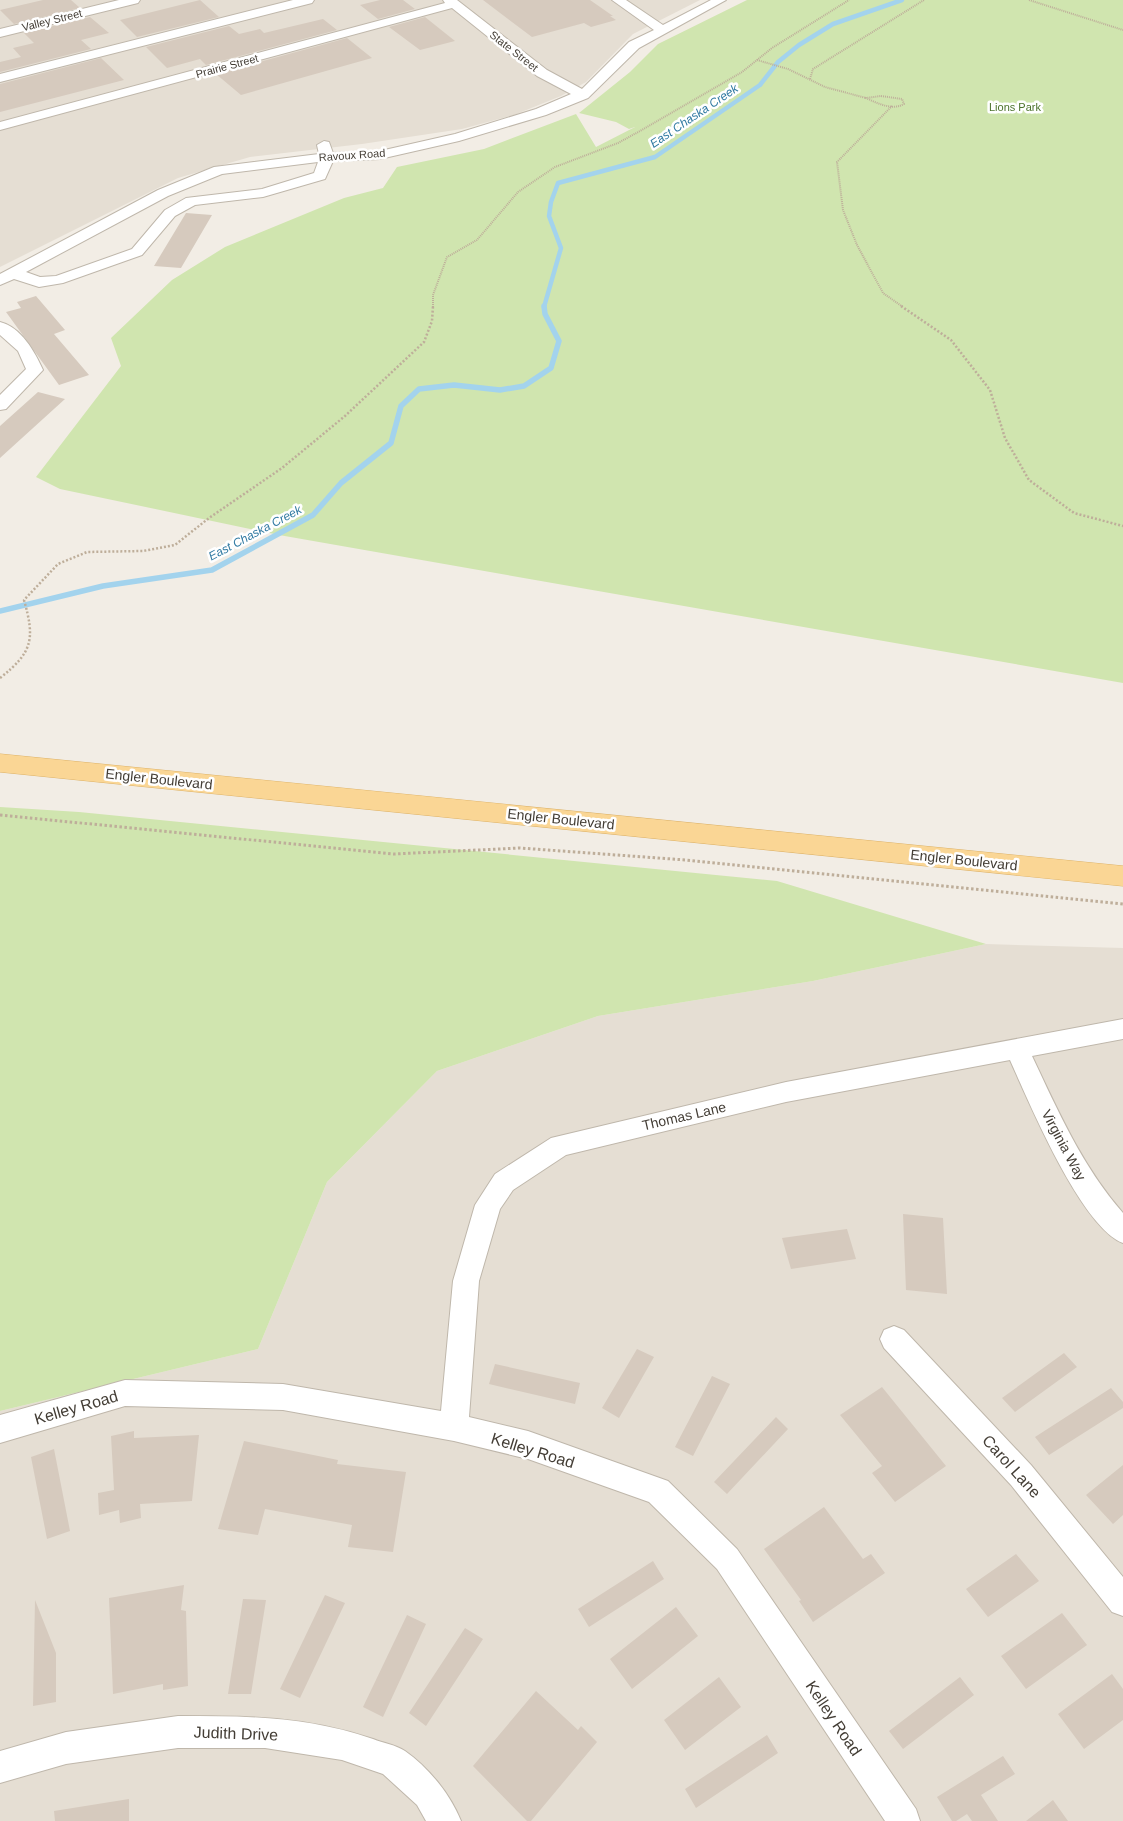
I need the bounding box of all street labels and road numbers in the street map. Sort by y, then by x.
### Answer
street label: Valley Street [21,7,83,33]
street label: State Street [487,28,541,74]
street label: Prairie Street [194,52,260,80]
street label: Ravoux Road [318,147,386,163]
street label: Engler Boulevard [105,765,213,793]
street label: Engler Boulevard [507,805,615,833]
street label: Engler Boulevard [910,846,1018,874]
street label: Thomas Lane [640,1099,728,1133]
street label: Virginia Way [1039,1107,1089,1183]
street label: Kelley Road [32,1387,120,1428]
street label: Kelley Road [489,1430,577,1471]
street label: Carol Lane [979,1432,1044,1501]
street label: Kelley Road [802,1678,865,1759]
street label: Judith Drive [193,1724,279,1743]

